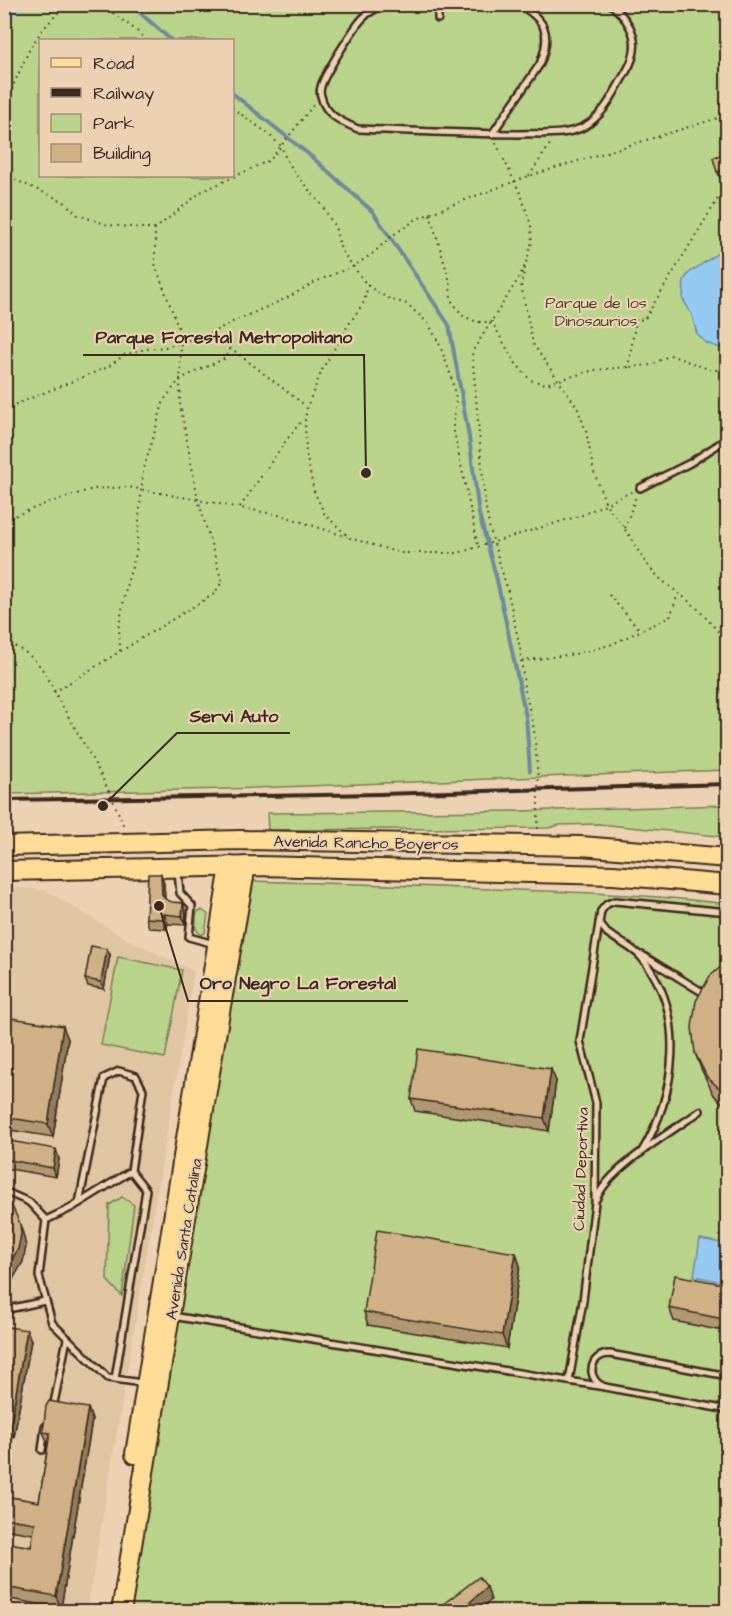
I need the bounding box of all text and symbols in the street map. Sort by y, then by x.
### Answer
legend [39,39,234,177]
text: Road [93,51,134,76]
text: Railway [93,81,154,107]
text: Park [93,111,135,136]
text: Building [93,141,151,167]
park label: Parque de los Dinosaurios [545,292,647,332]
callout: Parque Forestal Metropolitano [83,319,364,355]
text: Parque Forestal Metropolitano [96,325,353,350]
callout: Servi Auto [177,697,290,733]
text: Servi Auto [189,704,279,729]
street label: Avenida Rancho Boyeros [273,830,459,857]
callout: Oro Negro La Forestal [188,965,408,1001]
text: Oro Negro La Forestal [200,971,396,997]
street label: Ciudad Deportiva [568,1107,594,1231]
street label: Avenida Santa Catalina [160,1157,208,1321]

